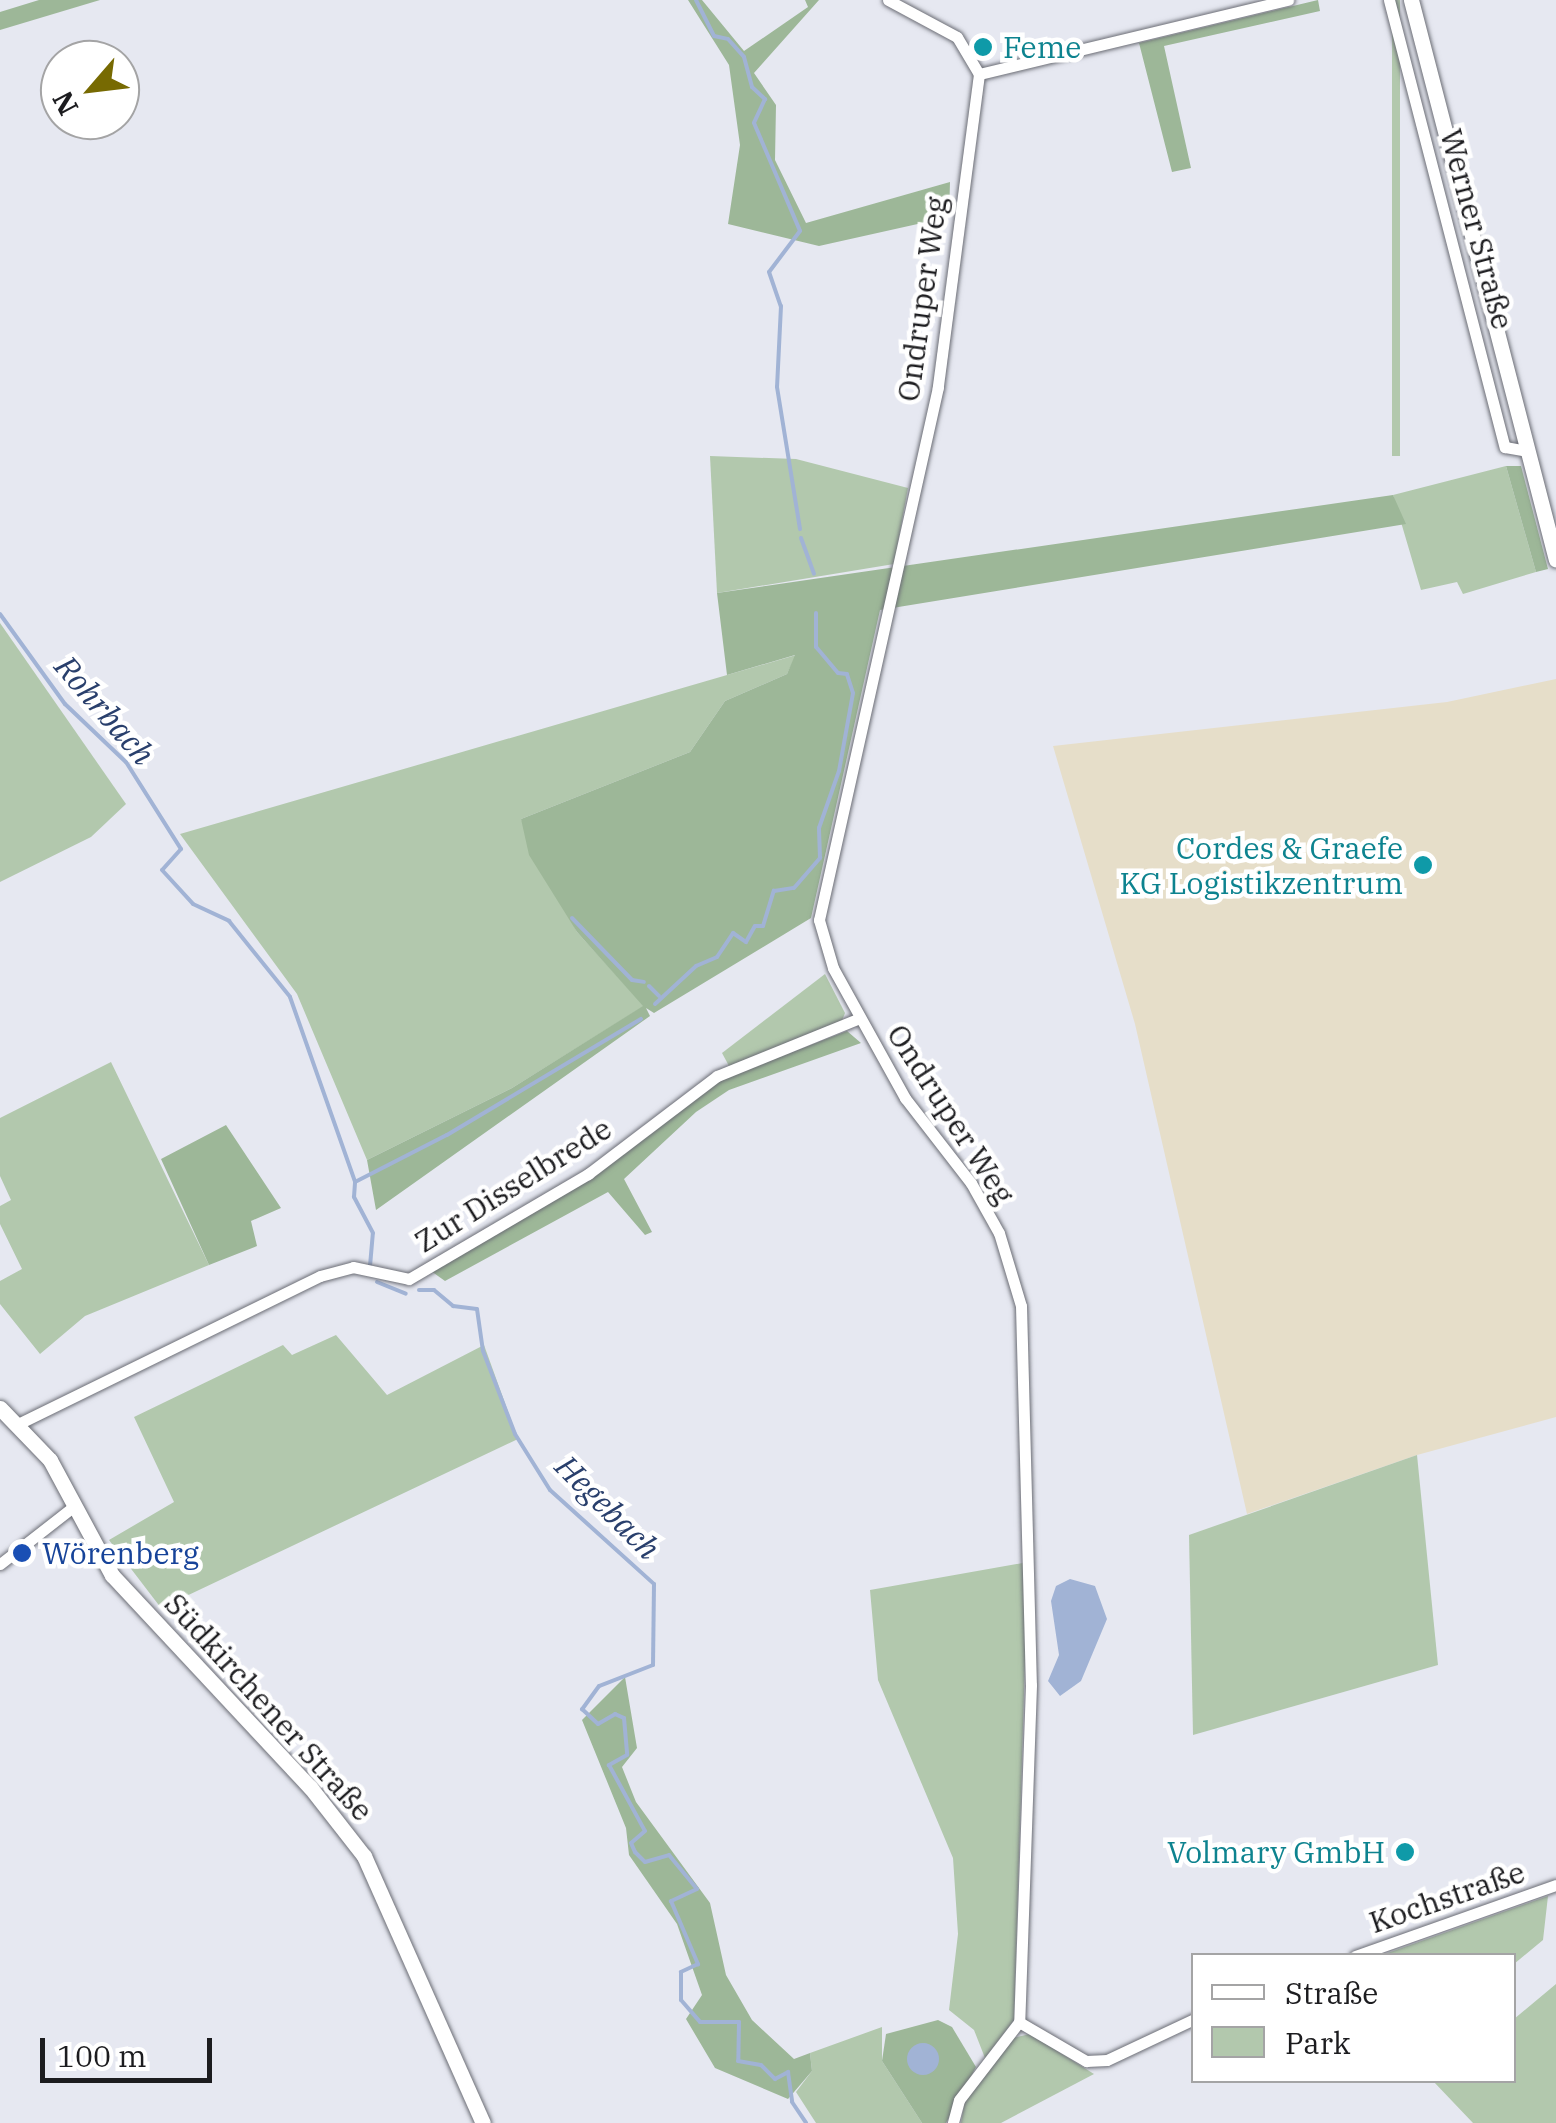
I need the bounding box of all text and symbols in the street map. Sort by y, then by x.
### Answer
place label: Feme [1003,29,1081,65]
marker: Feme [972,36,994,58]
north arrow [40,40,140,140]
text: N [43,85,86,122]
street label: Werner Straße [1433,125,1521,333]
street label: Ondruper Weg [890,194,954,404]
water label: Rohrbach [47,648,163,772]
place label: Cordes & Graefe KG Logistikzentrum [1120,830,1403,900]
marker: Cordes & Graefe KG Logistikzentrum [1412,854,1434,876]
street label: Ondruper Weg [880,1018,1022,1210]
street label: Zur Disselbrede [408,1110,618,1260]
water label: Hegebach [548,1447,668,1567]
place label: Wörenberg [42,1535,199,1571]
marker: Wörenberg [11,1542,33,1564]
street label: Südkirchener Straße [157,1586,381,1828]
place label: Volmary GmbH [1167,1834,1385,1870]
marker: Volmary GmbH [1394,1841,1416,1863]
street label: Kochstraße [1365,1854,1529,1940]
legend [1191,1953,1516,2083]
text: Straße [1285,1973,1378,2012]
scale bar [45,2018,218,2080]
text: Park [1285,2023,1351,2062]
text: 100 m [57,2036,147,2075]

